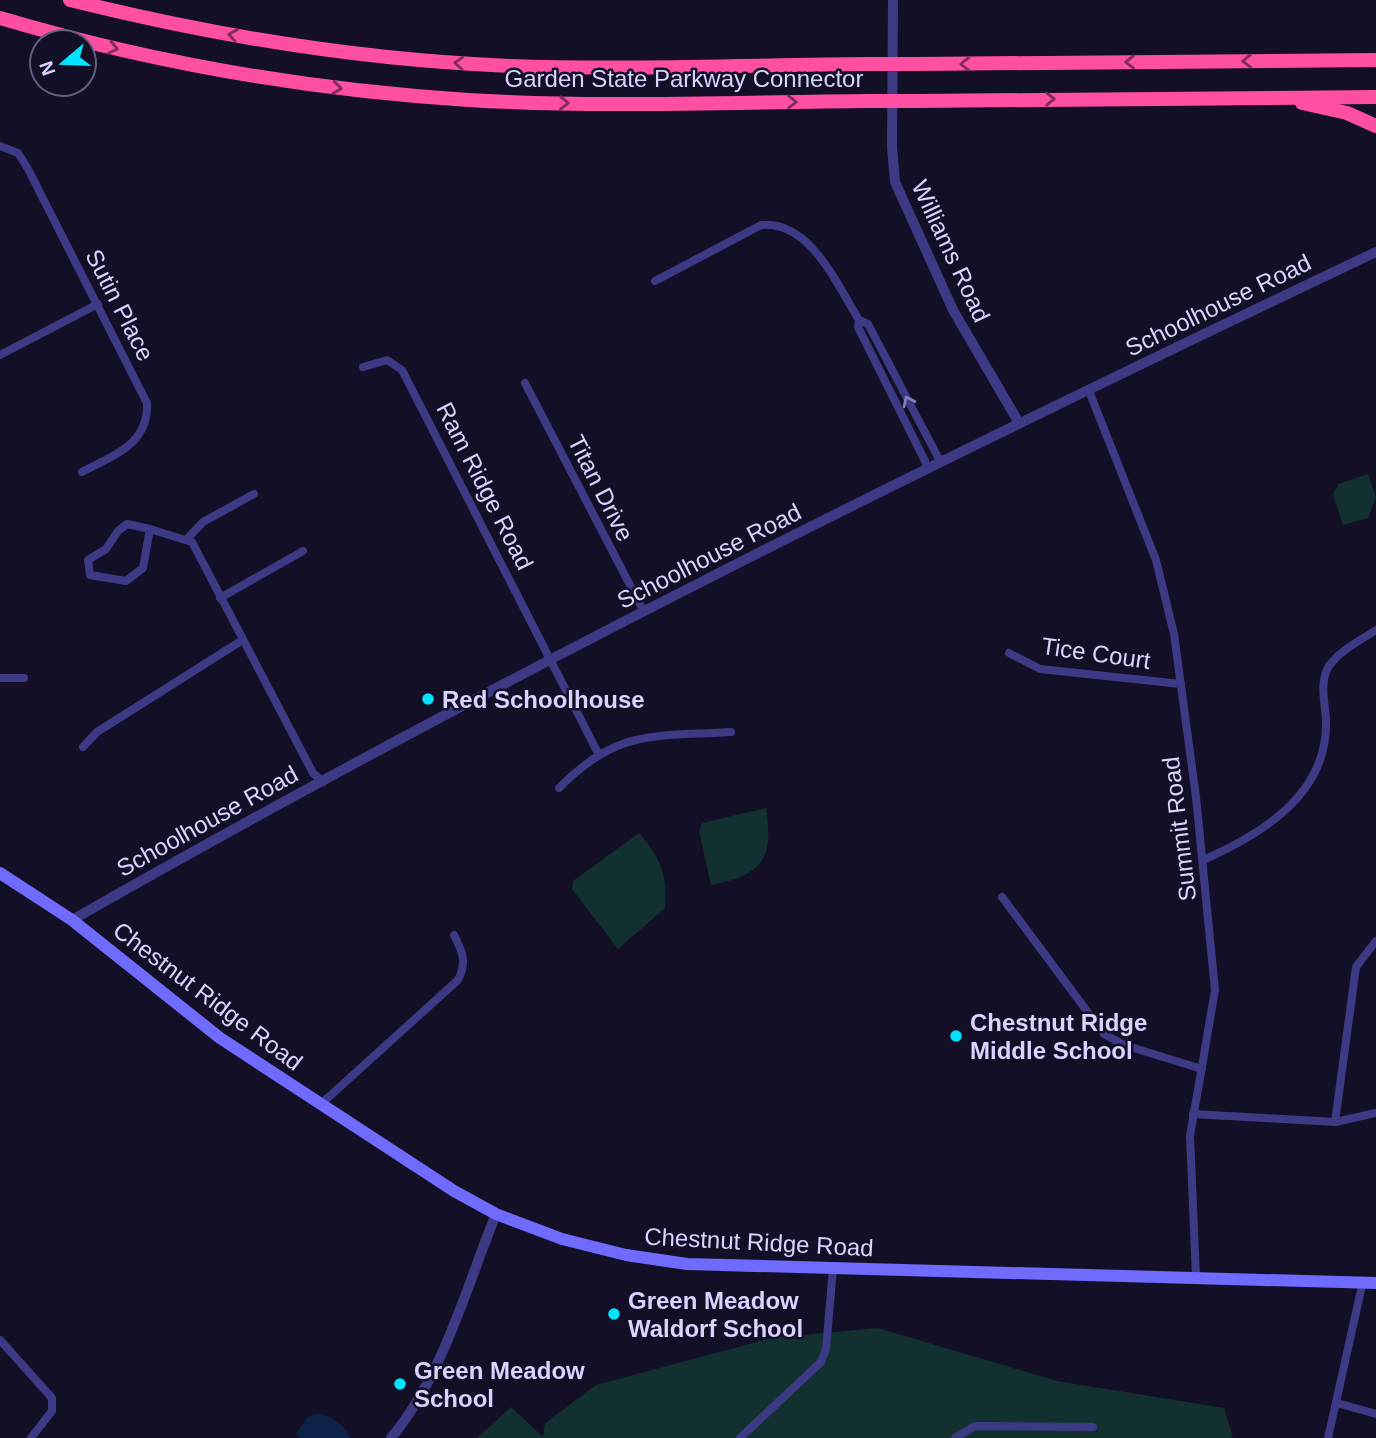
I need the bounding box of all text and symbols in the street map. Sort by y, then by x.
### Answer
north arrow [28,28,98,98]
one-way arrow [227,29,239,44]
one-way arrow [107,40,119,54]
one-way arrow [1242,53,1252,69]
one-way arrow [1124,54,1135,70]
one-way arrow [453,55,464,70]
one-way arrow [959,56,970,72]
text: N [35,58,60,78]
street label: Garden State Parkway Connector [505,65,863,92]
one-way arrow [331,80,343,95]
one-way arrow [1045,91,1056,107]
one-way arrow [787,94,797,110]
one-way arrow [559,96,570,111]
street label: Williams Road [906,176,996,326]
street label: Sutin Place [80,245,160,365]
street label: Schoolhouse Road [1121,248,1315,362]
one-way arrow [902,396,916,408]
street label: Ram Ridge Road [431,398,539,574]
street label: Titan Drive [563,431,639,545]
street label: Schoolhouse Road [613,498,805,614]
street label: Tice Court [1040,632,1153,674]
place label: Red Schoolhouse [442,686,645,713]
marker: Red Schoolhouse [420,691,436,707]
street label: Summit Road [1157,755,1201,903]
street label: Schoolhouse Road [112,760,302,882]
street label: Chestnut Ridge Road [108,916,308,1076]
place label: Chestnut Ridge Middle School [970,1009,1147,1064]
marker: Chestnut Ridge Middle School [948,1028,964,1044]
street label: Chestnut Ridge Road [644,1223,874,1261]
place label: Green Meadow Waldorf School [628,1287,803,1342]
marker: Green Meadow Waldorf School [606,1306,622,1322]
place label: Green Meadow School [414,1357,585,1412]
marker: Green Meadow School [392,1376,408,1392]

